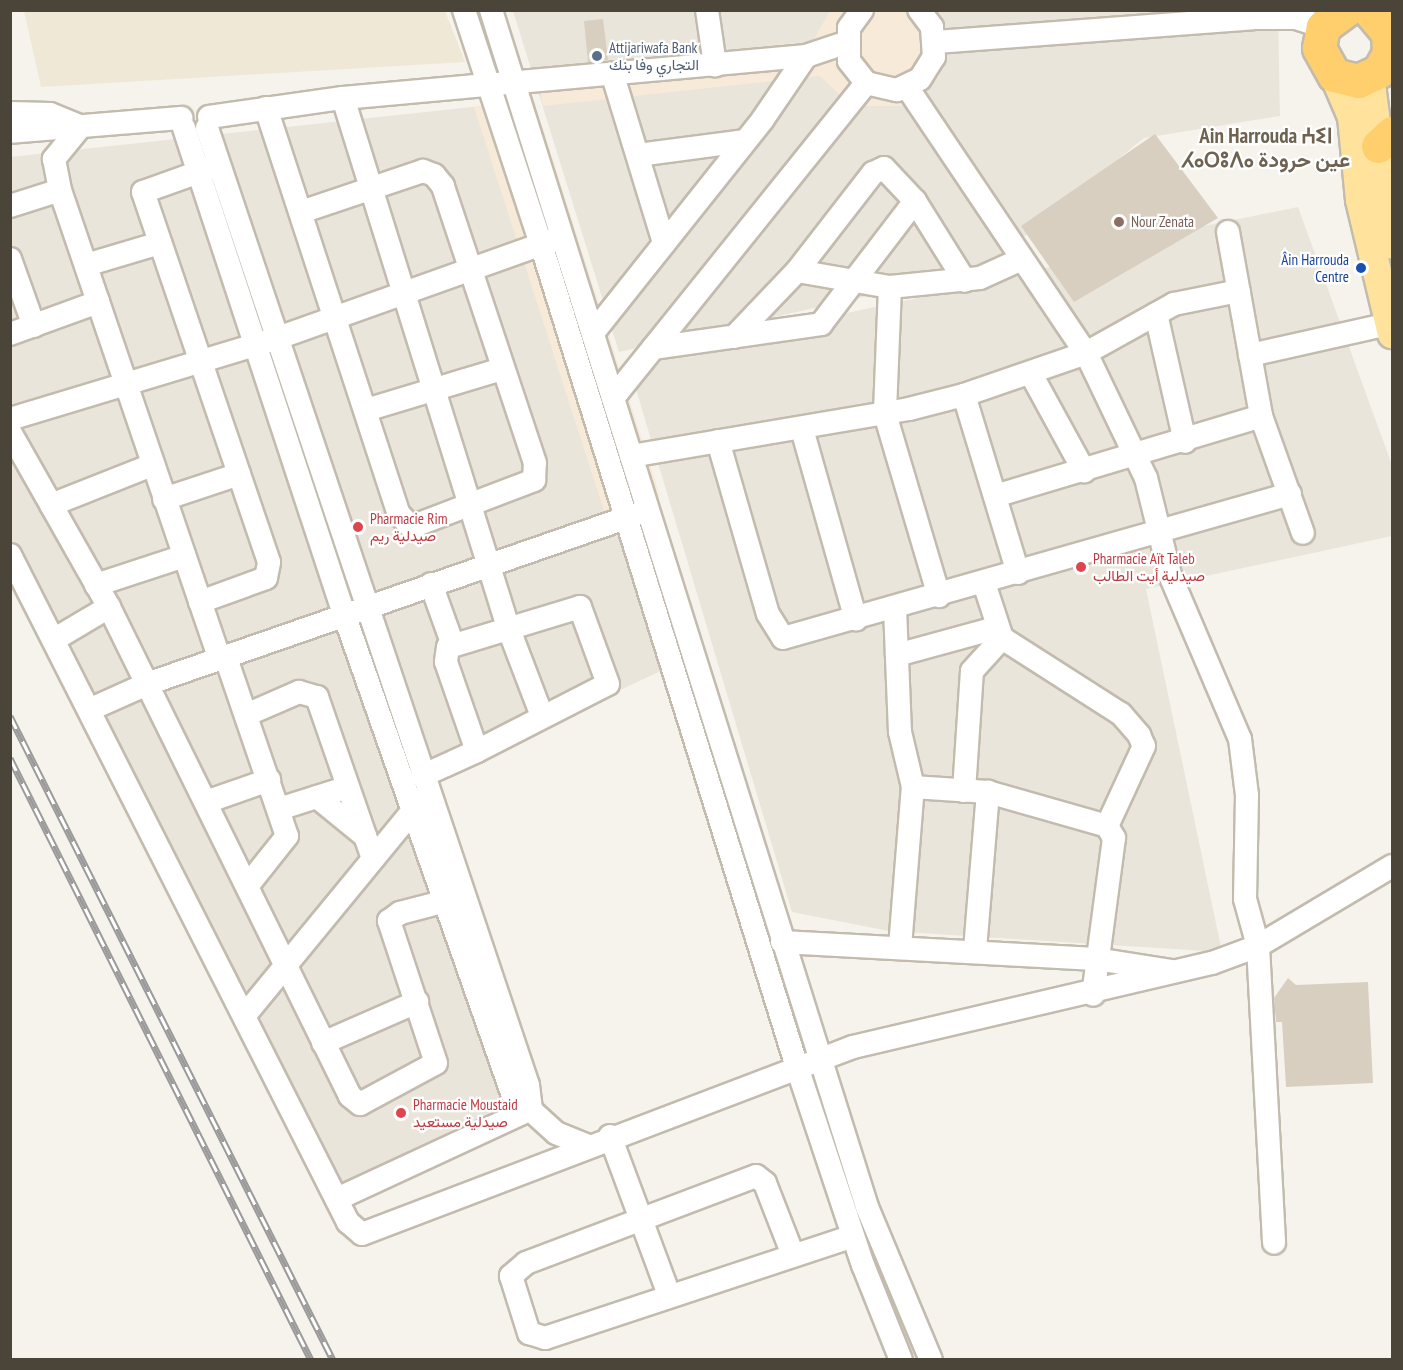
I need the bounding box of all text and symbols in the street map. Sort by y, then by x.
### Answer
place label: Attijariwafa Bank التجاري وفا بنك [609,38,699,73]
marker: Attijariwafa Bank التجاري وفا بنك [590,49,604,63]
district label: Ain Harrouda ⵄⵉⵏ ⵃⴰⵔⵓⴷⴰ عين حرودة [1182,123,1350,173]
place label: Nour Zenata [1131,213,1194,231]
marker: Nour Zenata [1112,215,1126,229]
place label: Âin Harrouda Centre [1281,250,1349,285]
marker: Âin Harrouda Centre [1354,261,1368,275]
place label: Pharmacie Rim صيدلية ريم [370,509,447,544]
marker: Pharmacie Rim صيدلية ريم [351,520,365,534]
place label: Pharmacie Aït Taleb صيدلية أيت الطالب [1093,549,1205,584]
marker: Pharmacie Aït Taleb صيدلية أيت الطالب [1074,560,1088,574]
place label: Pharmacie Moustaid صيدلية مستعيد [413,1095,518,1130]
marker: Pharmacie Moustaid صيدلية مستعيد [394,1106,408,1120]

